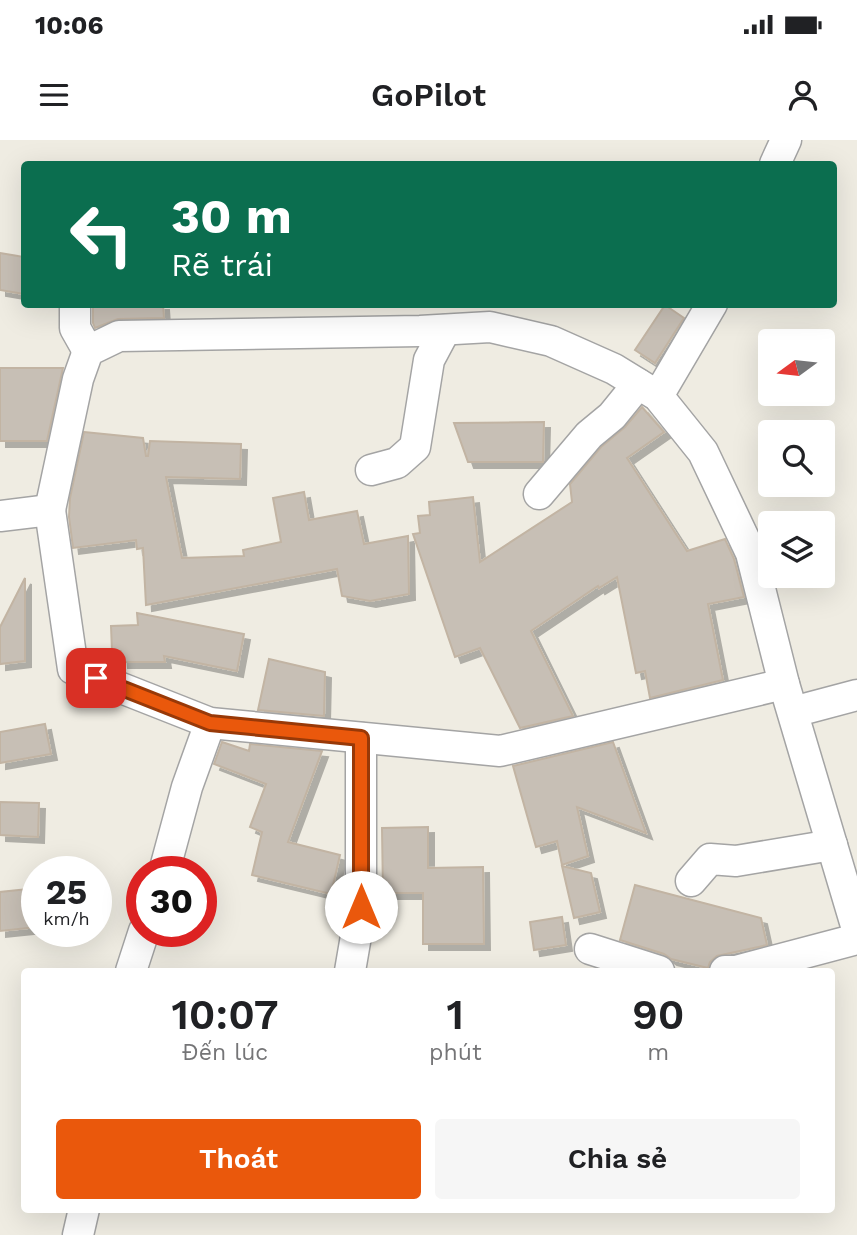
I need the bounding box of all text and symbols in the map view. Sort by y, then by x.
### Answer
text: 10:06 [35,10,104,40]
icon: menu [35,76,73,114]
text: GoPilot [371,76,486,114]
icon: person [784,76,822,114]
text: 30 m [171,187,292,245]
icon: left [56,189,147,280]
text: Rẽ trái [171,246,273,284]
north arrow [758,329,835,406]
map controls [758,329,835,588]
button: search [758,420,835,497]
button: layers [758,511,835,588]
pin [66,648,126,708]
icon: arrive [77,659,115,697]
speed limit sign: 30 [126,856,217,947]
position arrow [324,870,398,944]
text: 25 [46,871,87,913]
text: km/h [43,908,90,929]
text: 10:07 [171,990,279,1039]
text: 1 [447,990,464,1039]
text: 90 [632,990,685,1039]
text: Đến lúc [182,1039,268,1066]
text: phút [429,1039,482,1066]
text: m [647,1039,669,1066]
button: Thoát [56,1119,421,1199]
button: Chia sẻ [435,1119,800,1199]

